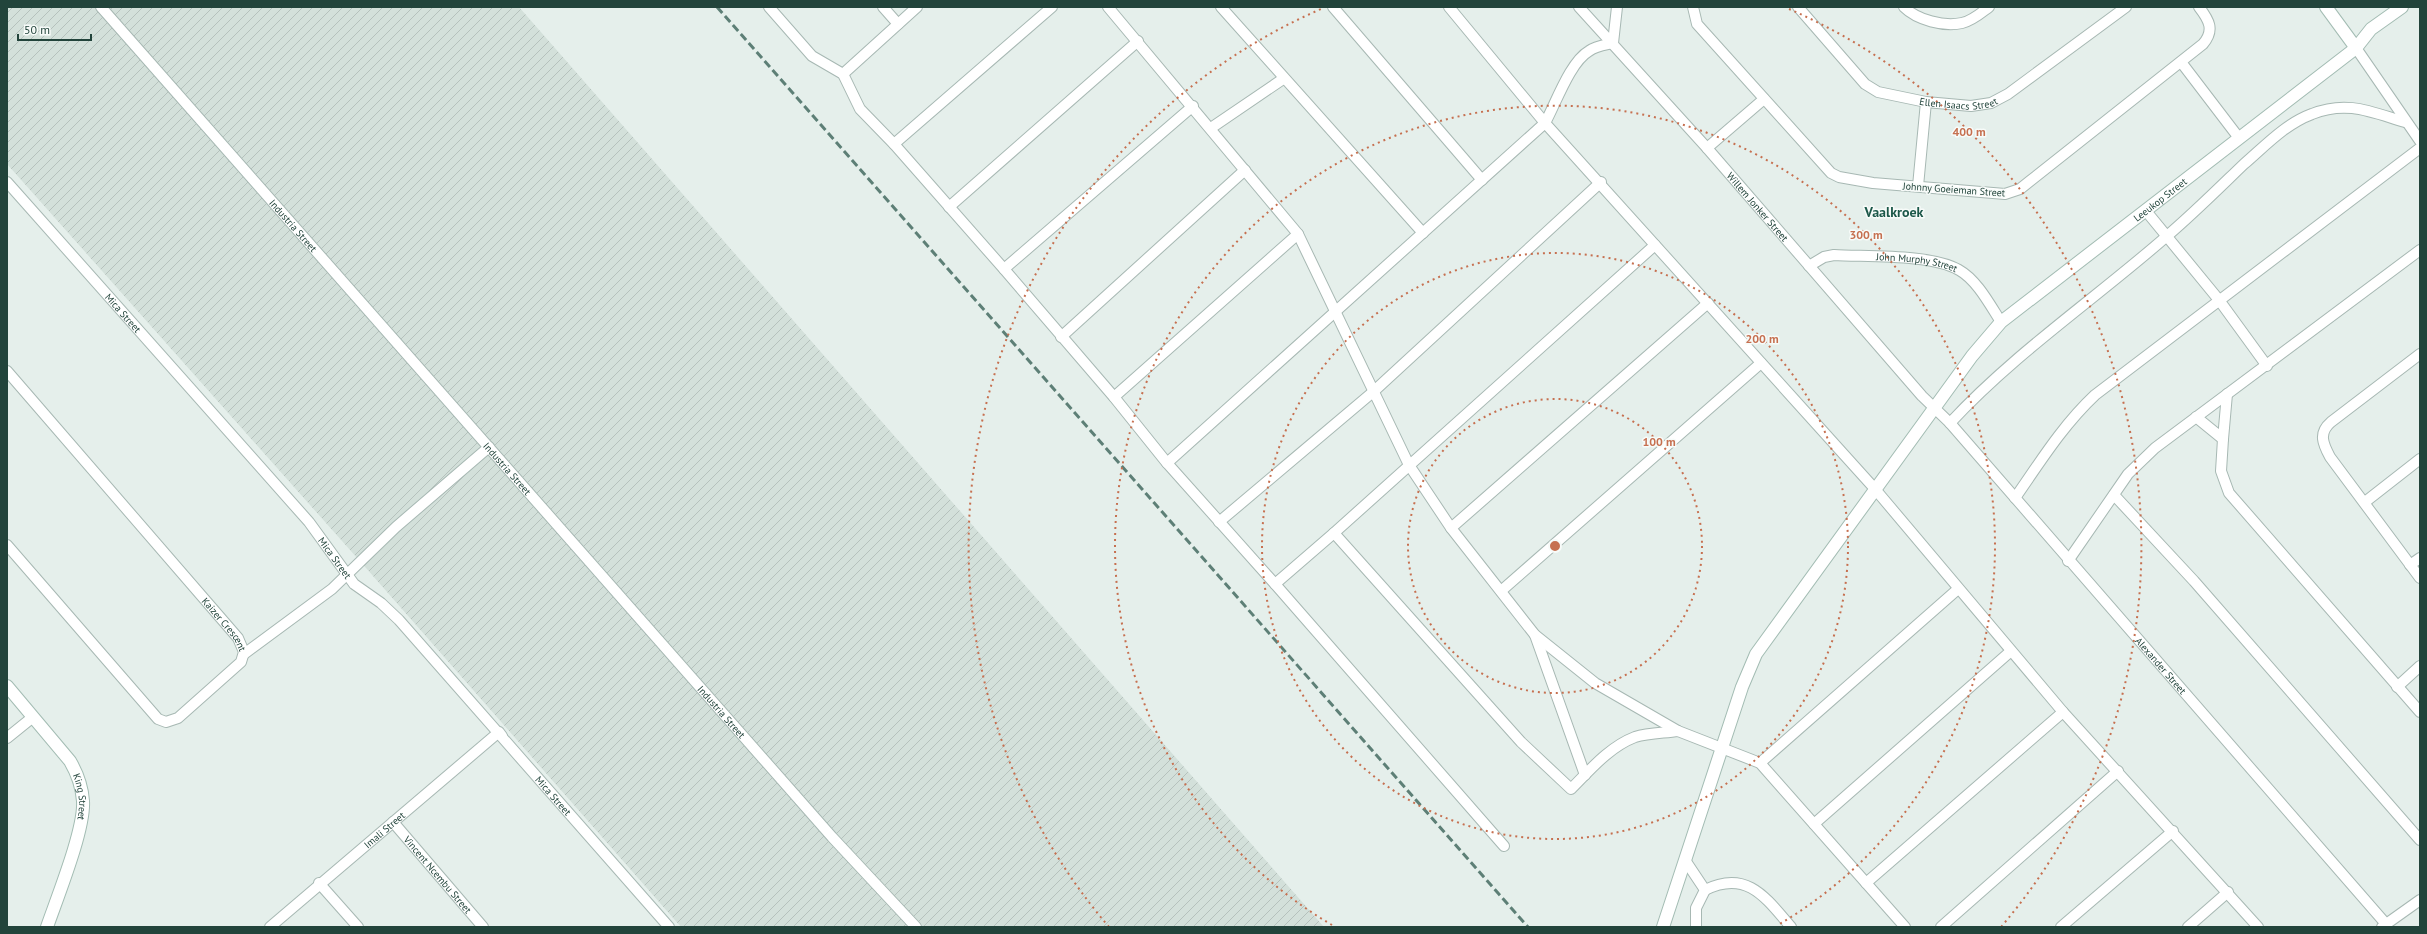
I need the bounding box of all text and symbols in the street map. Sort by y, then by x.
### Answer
scale bar [18,16,91,42]
text: 50 m [24,22,50,37]
street label: Ellen Isaacs Street [1918,94,2001,113]
text: 400 m [1952,124,1986,139]
street label: Willem Jonker Street [1724,169,1792,245]
street label: Leeukop Street [2131,175,2190,224]
street label: Johnny Goeieman Street [1901,179,2006,200]
street label: Industria Street [266,197,320,255]
district label: Vaalkroek [1864,203,1924,221]
text: 300 m [1849,227,1883,242]
street label: John Murphy Street [1875,250,1960,275]
street label: Mica Street [102,291,144,336]
text: 200 m [1745,331,1779,346]
text: 100 m [1642,434,1676,449]
street label: Industria Street [480,440,534,498]
street label: Mica Street [315,535,354,582]
centre of rings [1548,539,1562,553]
street label: Kaizer Crescent [199,595,249,654]
street label: Alexander Street [2132,635,2189,697]
street label: Industria Street [695,683,748,742]
street label: King Street [70,771,89,822]
street label: Mica Street [532,773,574,819]
street label: Imali Street [361,809,408,851]
street label: Vincent Ncembu Street [400,832,475,917]

